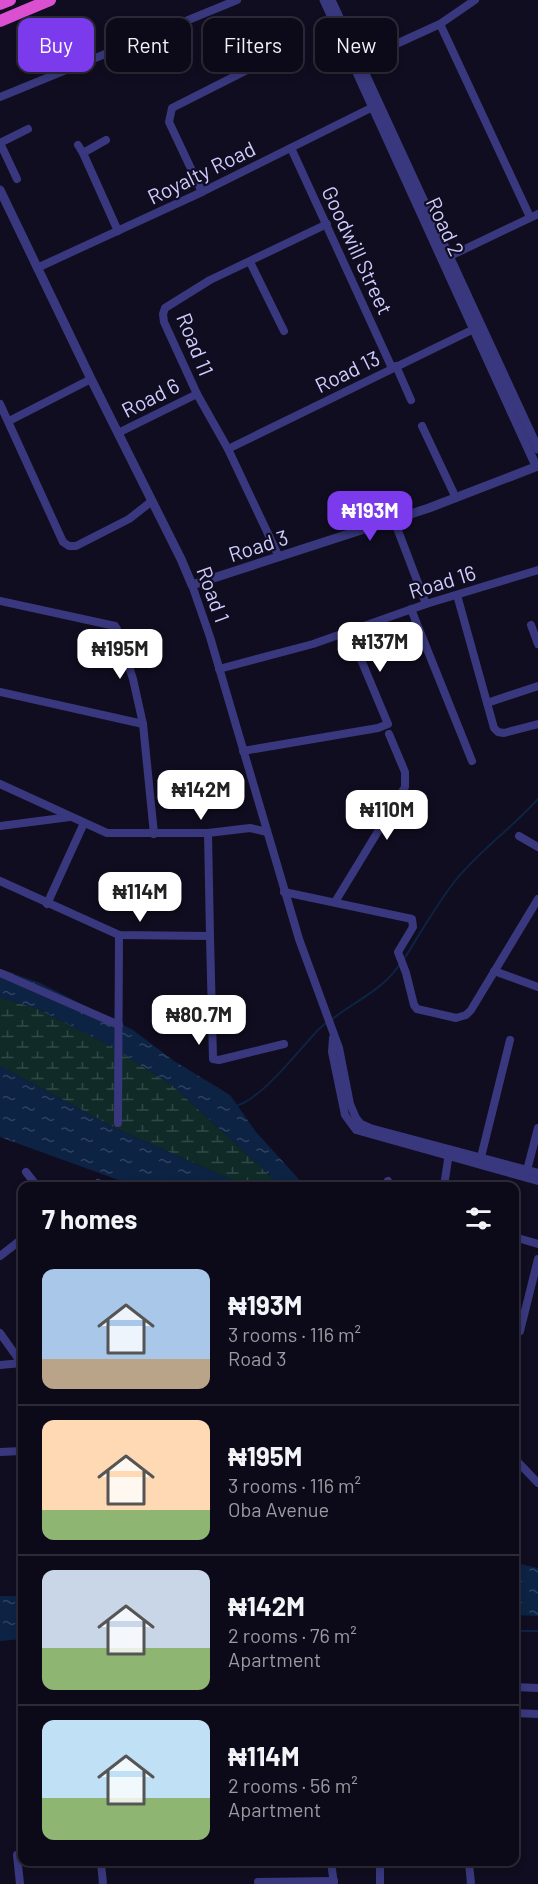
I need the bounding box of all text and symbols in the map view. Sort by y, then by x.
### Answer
chip: Buy [18,18,94,72]
chip: Rent [106,18,191,72]
chip: Filters [203,18,303,72]
chip: New [315,18,397,72]
street label: Royalty Road [143,135,259,209]
street label: Goodwill Street [317,182,399,318]
street label: Road 2 [422,193,470,259]
street label: Road 11 [172,309,220,379]
street label: Road 13 [311,345,383,397]
street label: Road 6 [117,372,183,422]
pin: ₦193M [328,491,412,542]
text: ₦193M [341,498,399,522]
street label: Road 3 [225,524,291,566]
street label: Road 16 [405,559,479,603]
street label: Road 1 [192,562,236,626]
pin: ₦137M [338,622,422,673]
pin: ₦195M [78,629,162,680]
text: ₦137M [352,629,408,653]
text: ₦195M [91,636,149,660]
pin: ₦142M [159,770,243,821]
text: ₦142M [171,777,231,801]
pin: ₦110M [345,790,429,841]
text: ₦110M [360,797,414,821]
pin: ₦114M [98,872,182,923]
text: ₦114M [112,879,168,903]
pin: ₦80.7M [150,995,248,1046]
text: ₦80.7M [166,1002,232,1026]
icon: filters [462,1202,495,1235]
text: 7 homes [42,1203,137,1234]
text: ₦193M [228,1289,302,1320]
icon: home [90,1293,162,1365]
text: 3 rooms · 116 m² [228,1322,361,1346]
text: Road 3 [228,1346,287,1370]
text: ₦195M [228,1440,302,1471]
icon: home [90,1444,162,1516]
text: 3 rooms · 116 m² [228,1473,361,1497]
text: Oba Avenue [228,1497,329,1521]
text: ₦142M [228,1590,305,1621]
icon: home [90,1594,162,1666]
text: 2 rooms · 76 m² [228,1623,357,1647]
text: Apartment [228,1647,321,1671]
text: ₦114M [228,1740,300,1771]
icon: home [90,1744,162,1816]
text: 2 rooms · 56 m² [228,1773,358,1797]
text: Apartment [228,1797,321,1821]

